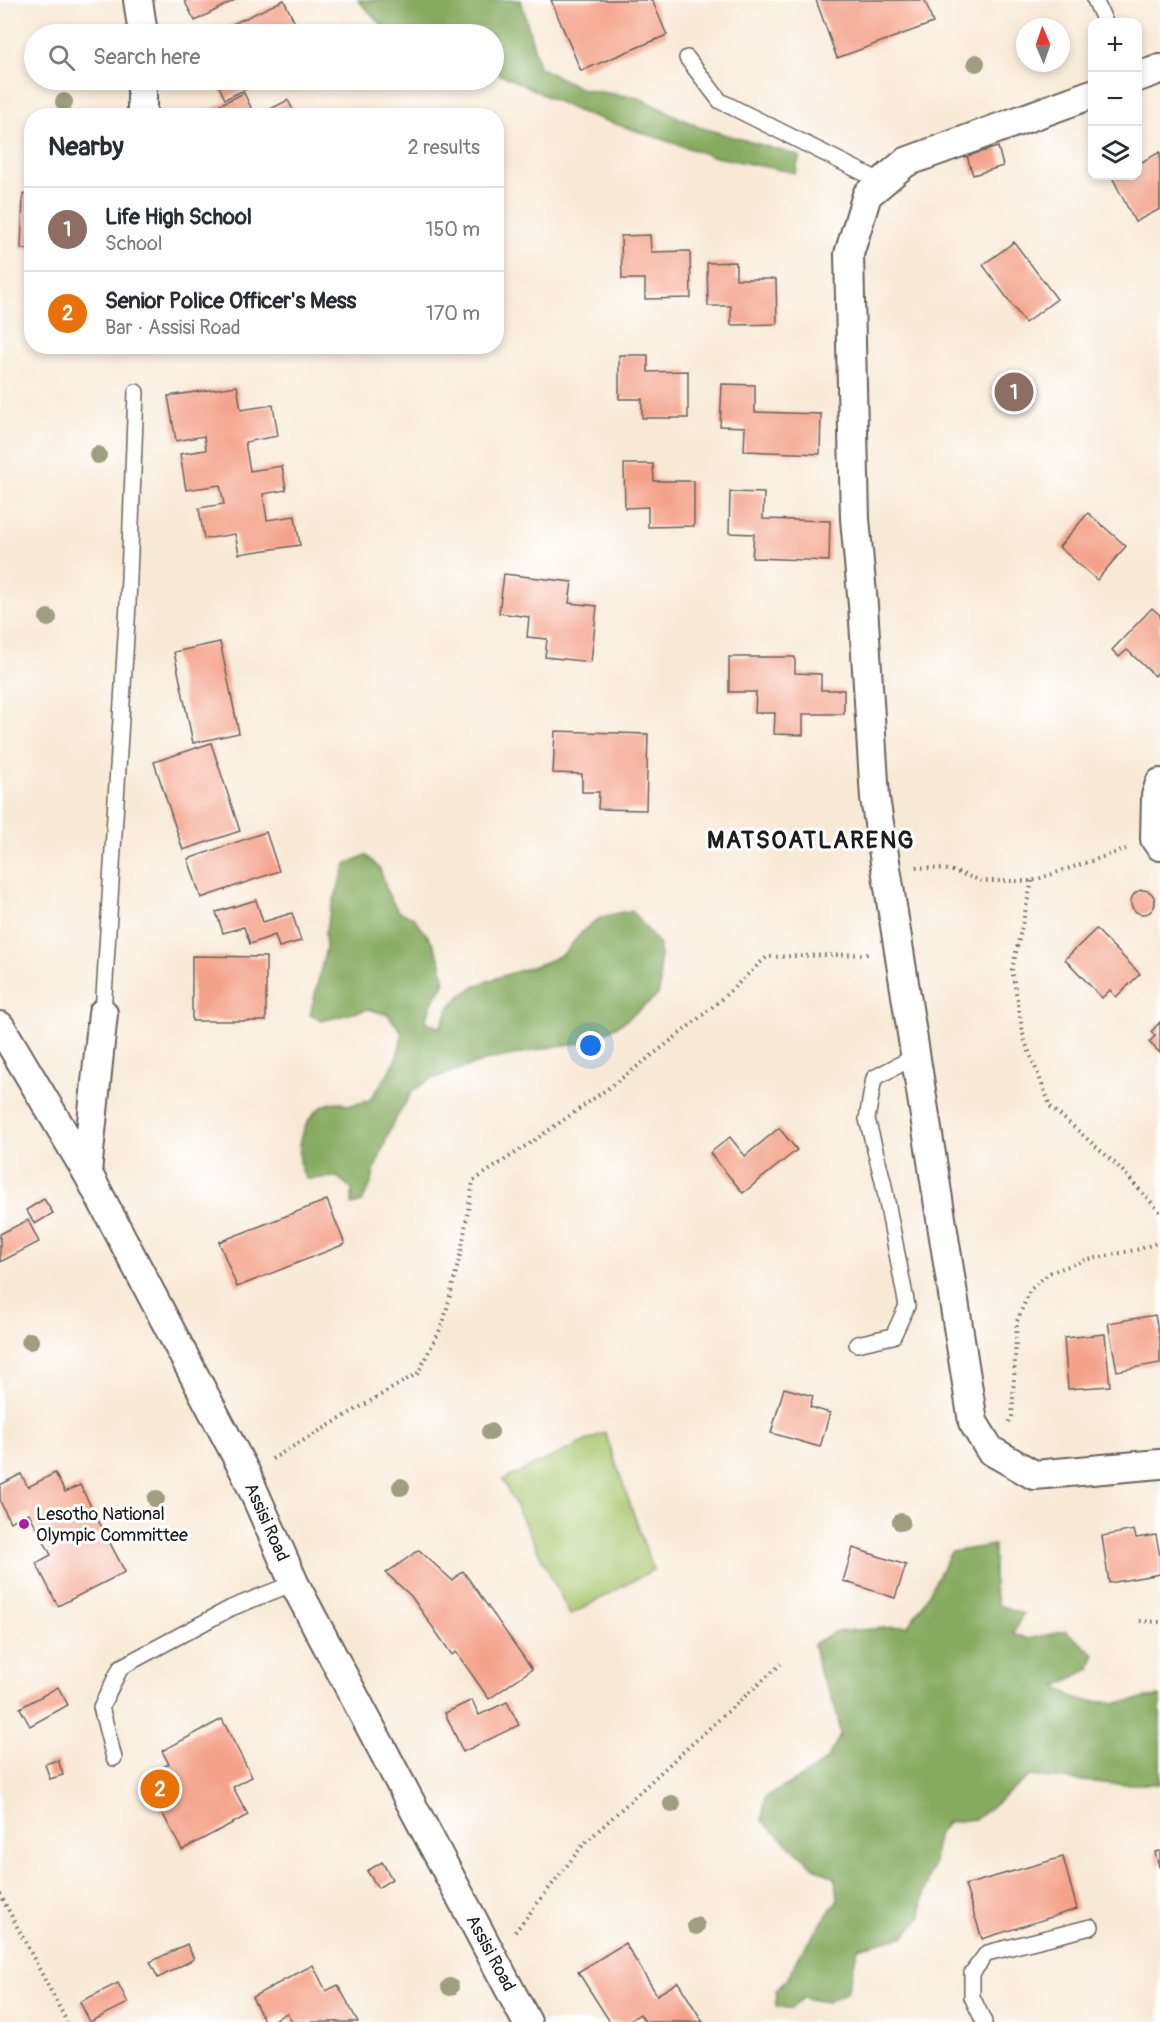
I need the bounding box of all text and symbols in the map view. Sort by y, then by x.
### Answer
north arrow [1016,18,1070,72]
map controls [1088,18,1142,180]
button: + [1088,18,1142,72]
search box [24,24,504,90]
icon: search [45,41,78,74]
text: Search here [93,43,200,71]
button: − [1088,72,1142,126]
button: layers [1088,126,1142,180]
text: Nearby [48,131,124,163]
text: 2 results [408,135,480,160]
text: Life High School [105,203,252,231]
text: 1 [64,217,71,242]
text: 150 m [426,217,480,242]
text: School [105,231,162,256]
text: Senior Police Officer's Mess [105,287,356,315]
text: 2 [62,301,73,326]
text: 170 m [426,301,480,326]
text: Bar · Assisi Road [105,315,241,340]
pin: 1 [994,370,1034,414]
district label: MATSOATLARENG [707,826,915,855]
your location [576,1031,605,1060]
street label: Assisi Road [239,1479,294,1565]
place label: Lesotho National Olympic Committee [36,1503,188,1547]
marker: Lesotho National Olympic Committee [17,1517,31,1531]
pin: 2 [140,1766,180,1812]
street label: Assisi Road [461,1911,520,1995]

